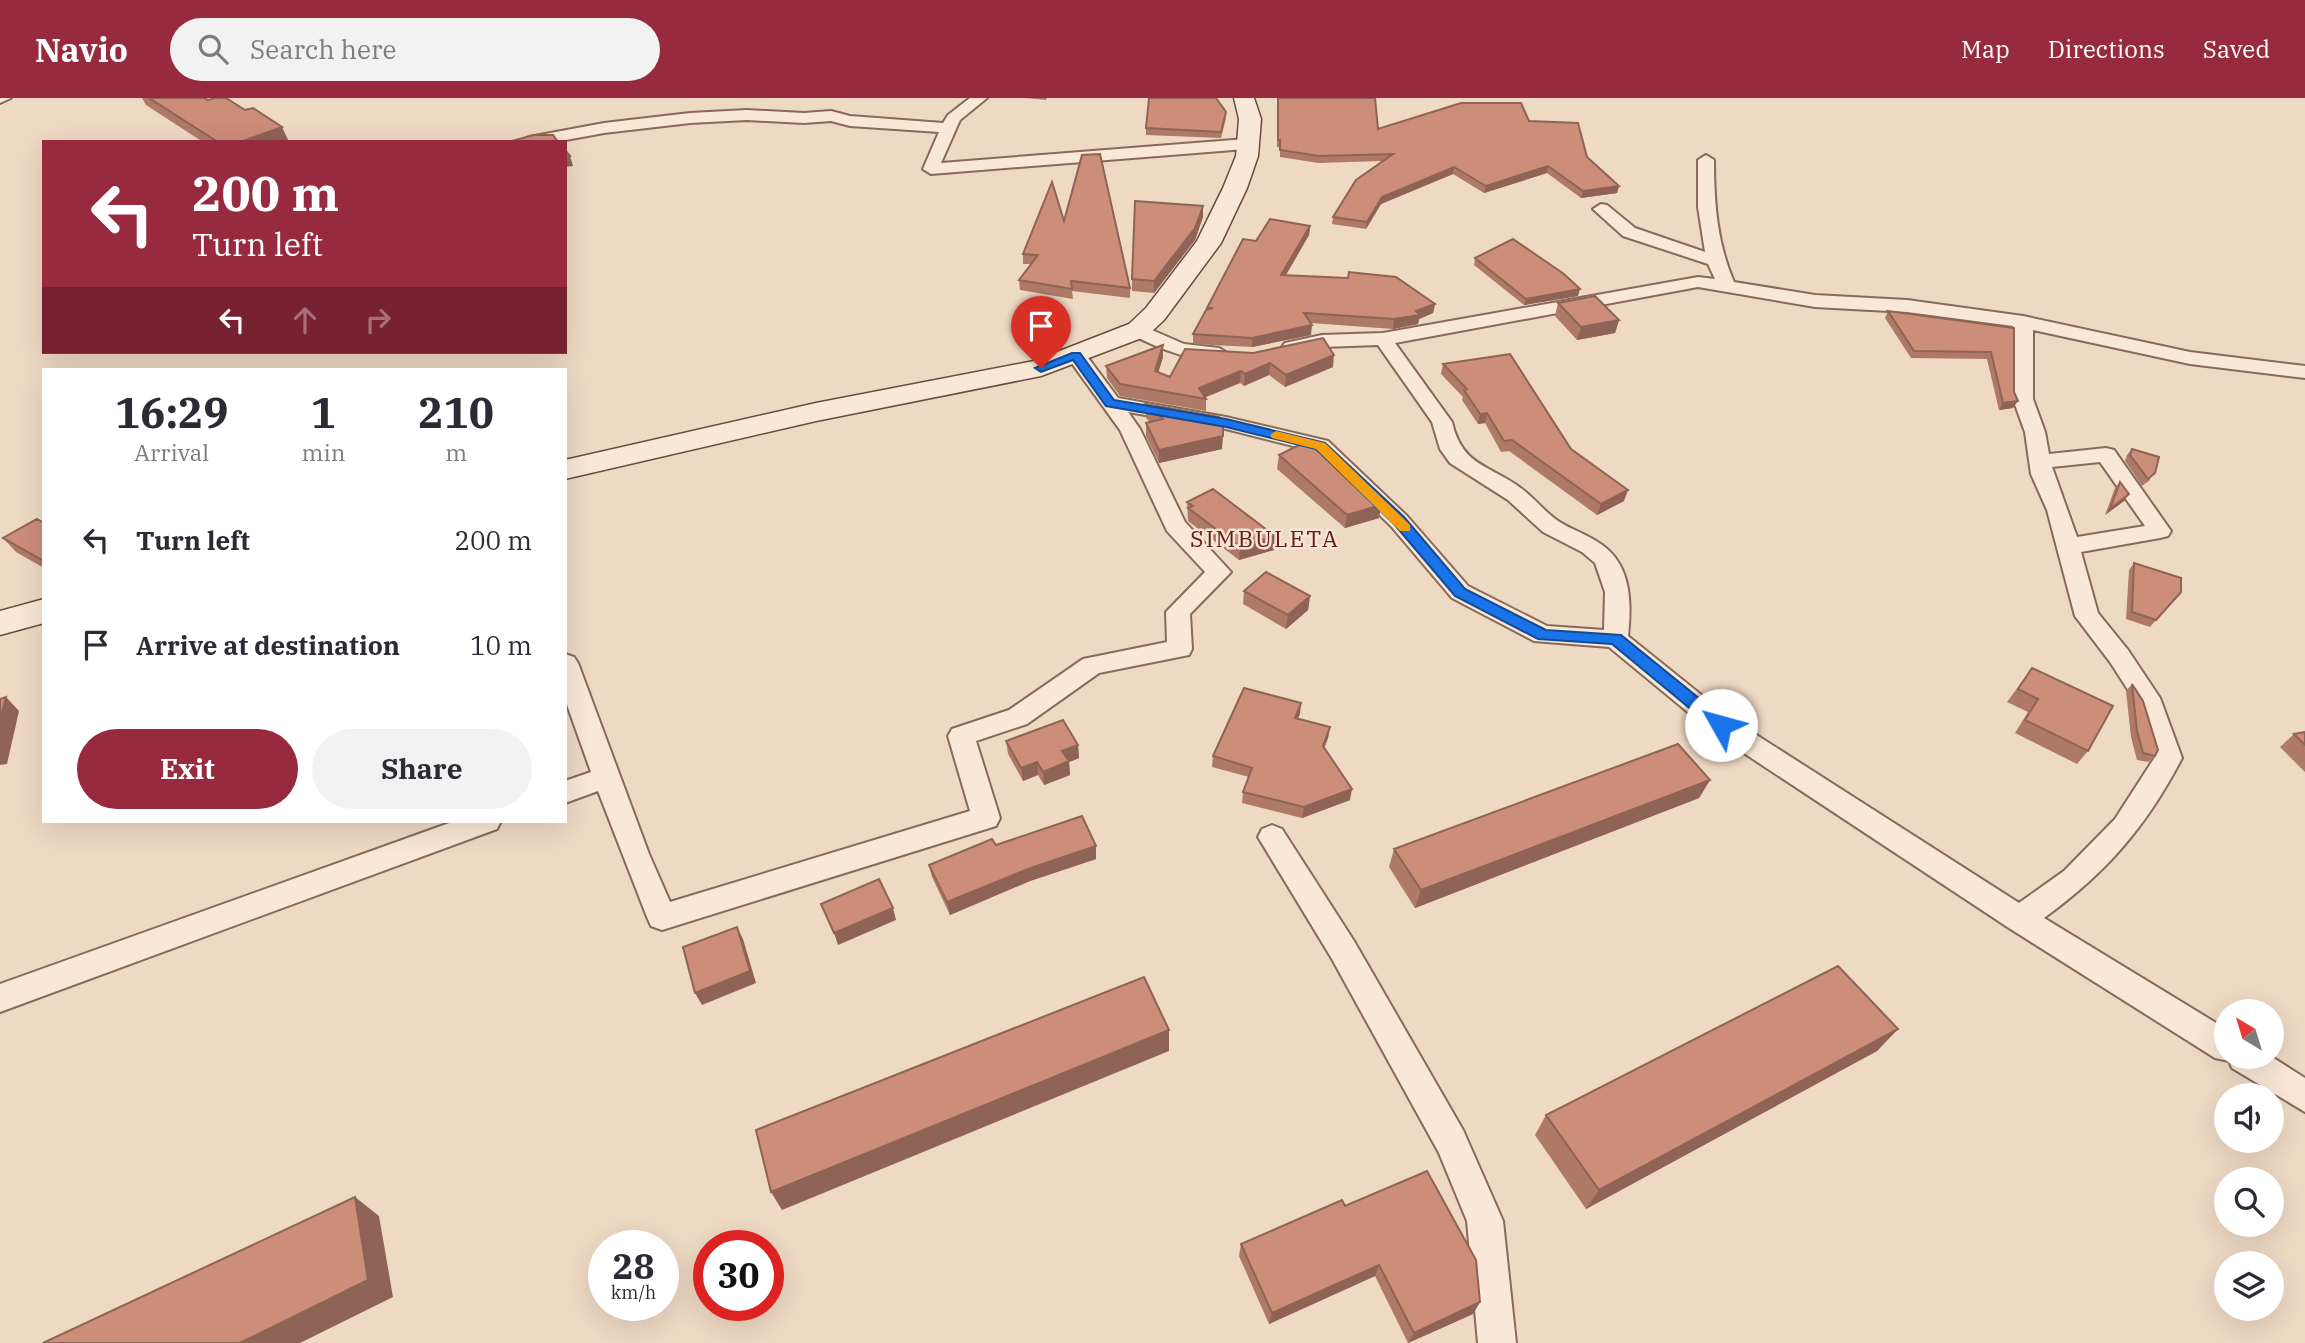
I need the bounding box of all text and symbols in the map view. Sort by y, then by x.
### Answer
search box [170,18,660,81]
text: Navio [35,28,128,71]
icon: search [194,30,232,68]
text: Search here [250,32,396,66]
text: Map [1961,33,2010,65]
text: Directions [2048,33,2165,65]
text: Saved [2203,33,2270,65]
text: 200 m [192,161,339,224]
icon: left [77,168,168,259]
text: Turn left [192,223,323,265]
pin [1011,296,1071,368]
icon: left [213,301,251,339]
icon: ahead [286,301,324,339]
icon: right [359,301,397,339]
icon: arrive [1022,307,1060,345]
text: 16:29 [115,385,229,440]
text: 1 [311,385,336,440]
text: 210 [418,385,494,440]
text: Arrival [134,437,209,467]
text: min [302,437,345,467]
text: m [445,437,467,467]
icon: left [77,521,115,559]
text: Turn left [136,523,250,557]
text: 200 m [454,523,532,557]
district label: SIMBULETA [1190,523,1340,553]
icon: arrive [77,626,115,664]
text: Arrive at destination [136,628,400,662]
text: 10 m [470,628,532,662]
position arrow [1684,688,1758,762]
button: Exit [77,729,298,809]
button: Share [312,729,532,809]
north arrow [2214,999,2284,1069]
map controls [2214,999,2284,1321]
button: sound [2214,1083,2284,1153]
button: search [2214,1167,2284,1237]
speed limit sign: 30 [693,1230,784,1321]
text: 28 [612,1243,655,1289]
button: layers [2214,1251,2284,1321]
text: km/h [611,1281,656,1304]

